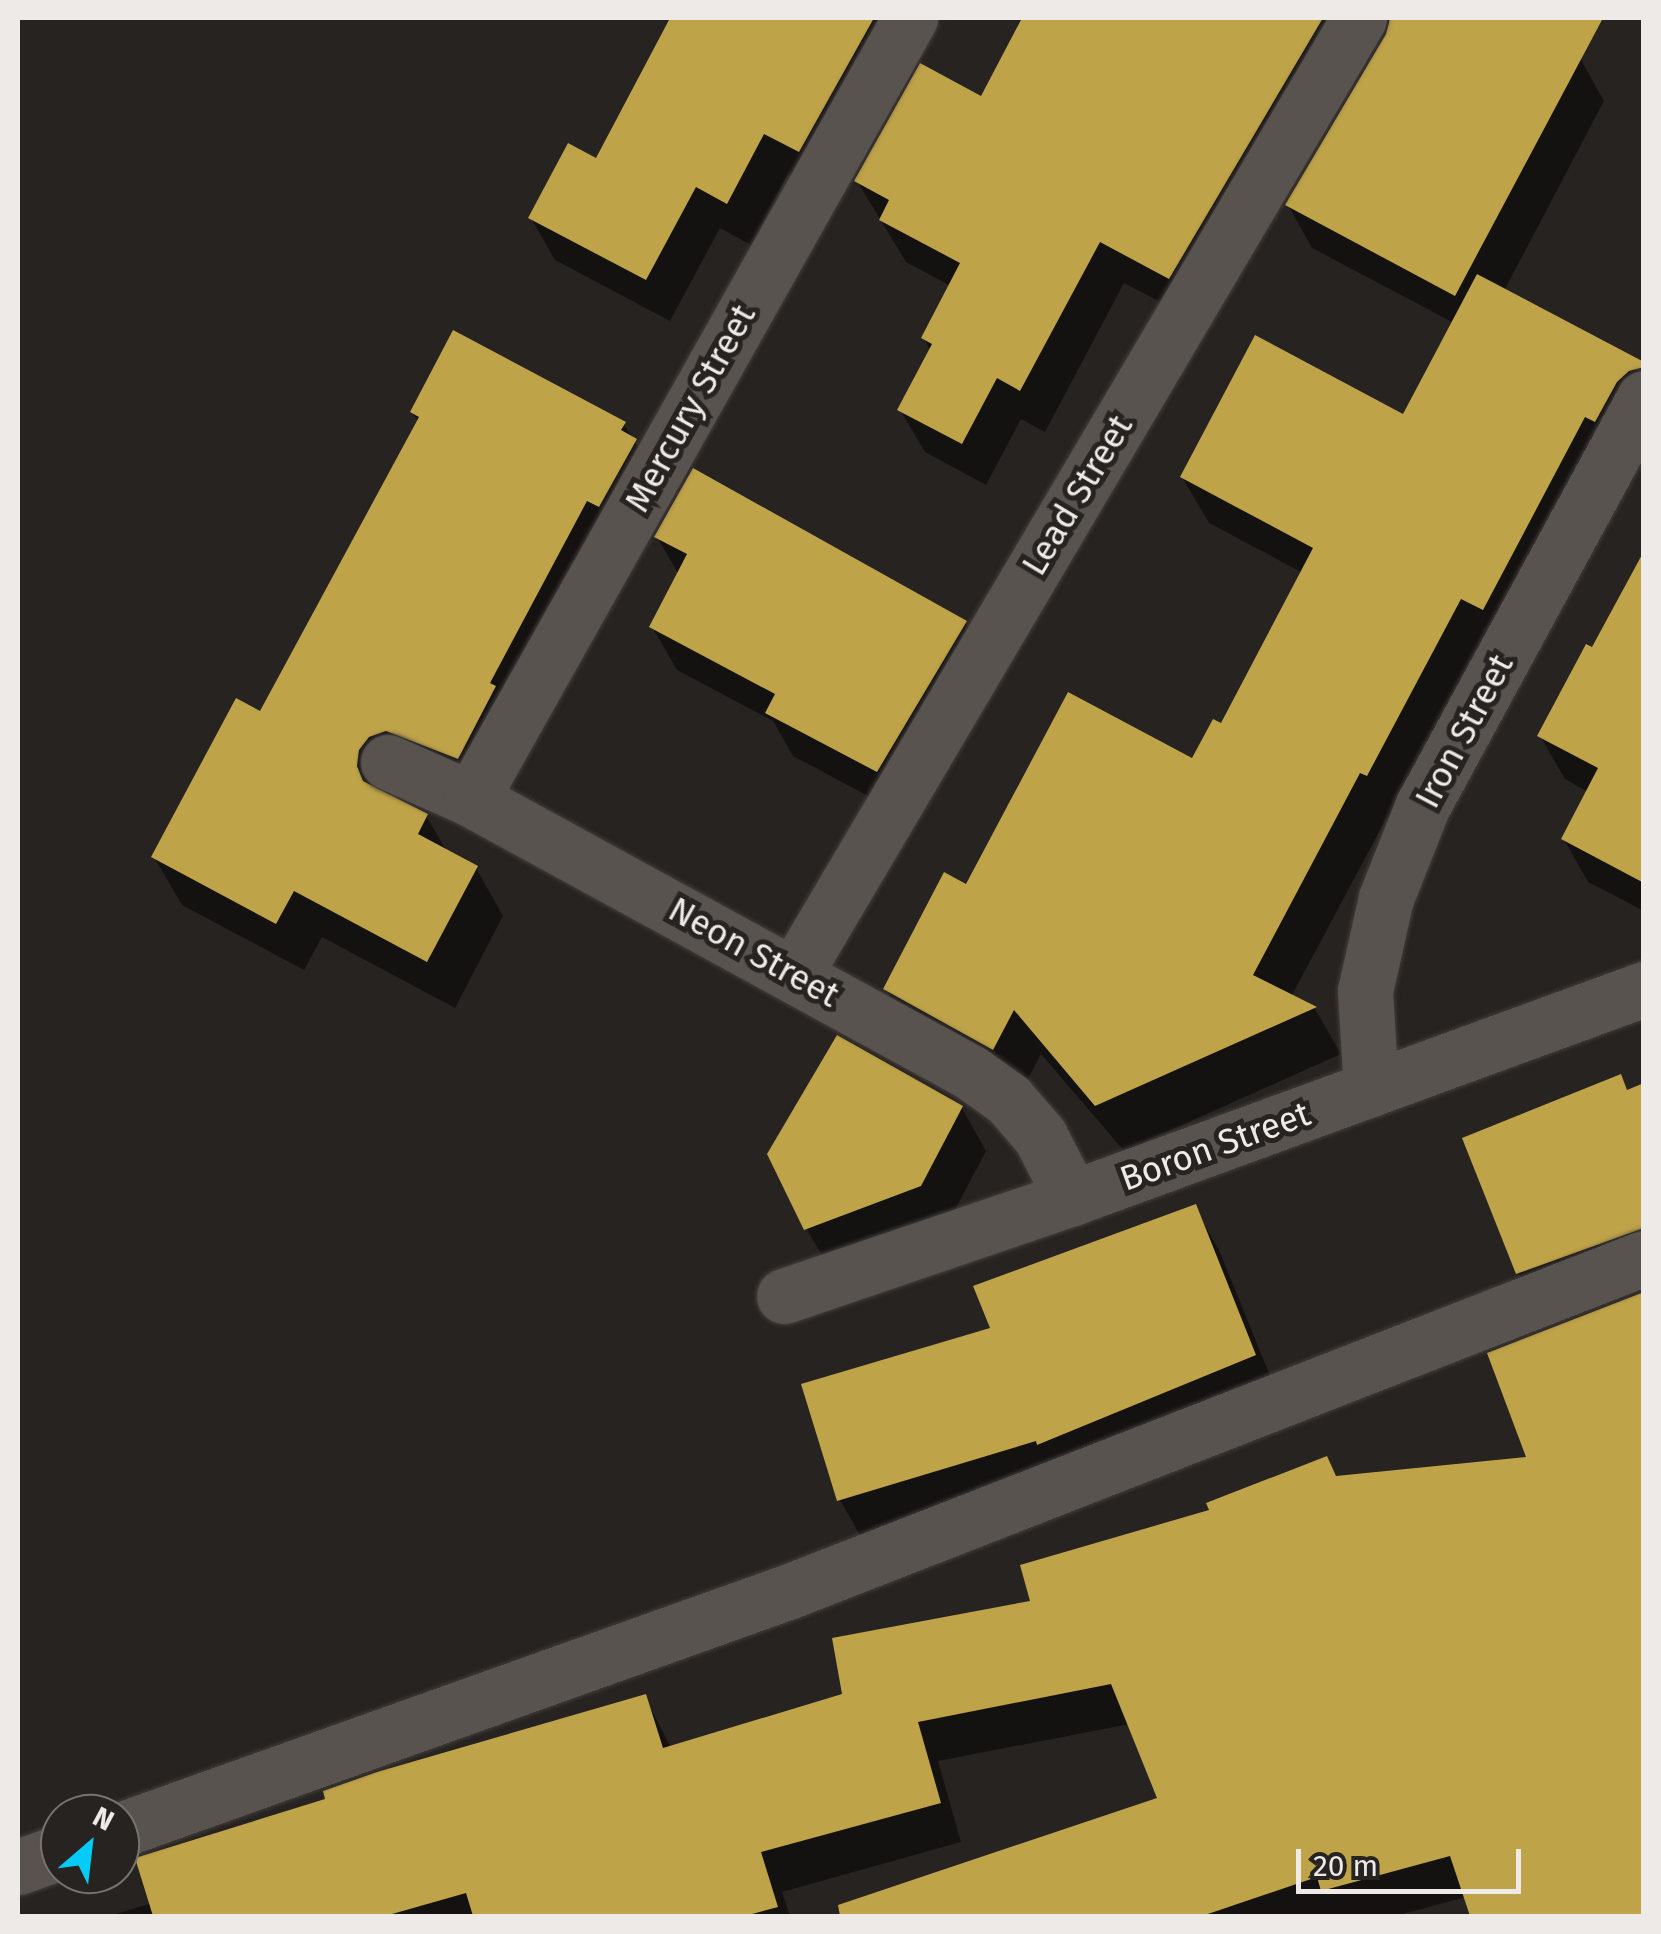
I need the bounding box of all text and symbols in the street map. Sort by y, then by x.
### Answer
street label: Mercury Street [616,297,764,519]
street label: Lead Street [1013,407,1141,583]
street label: Iron Street [1406,647,1522,815]
street label: Neon Street [662,888,846,1016]
street label: Boron Street [1114,1092,1316,1200]
north arrow [40,1794,140,1894]
text: N [87,1800,119,1838]
scale bar [1301,1829,1526,1891]
text: 20 m [1313,1848,1378,1884]

